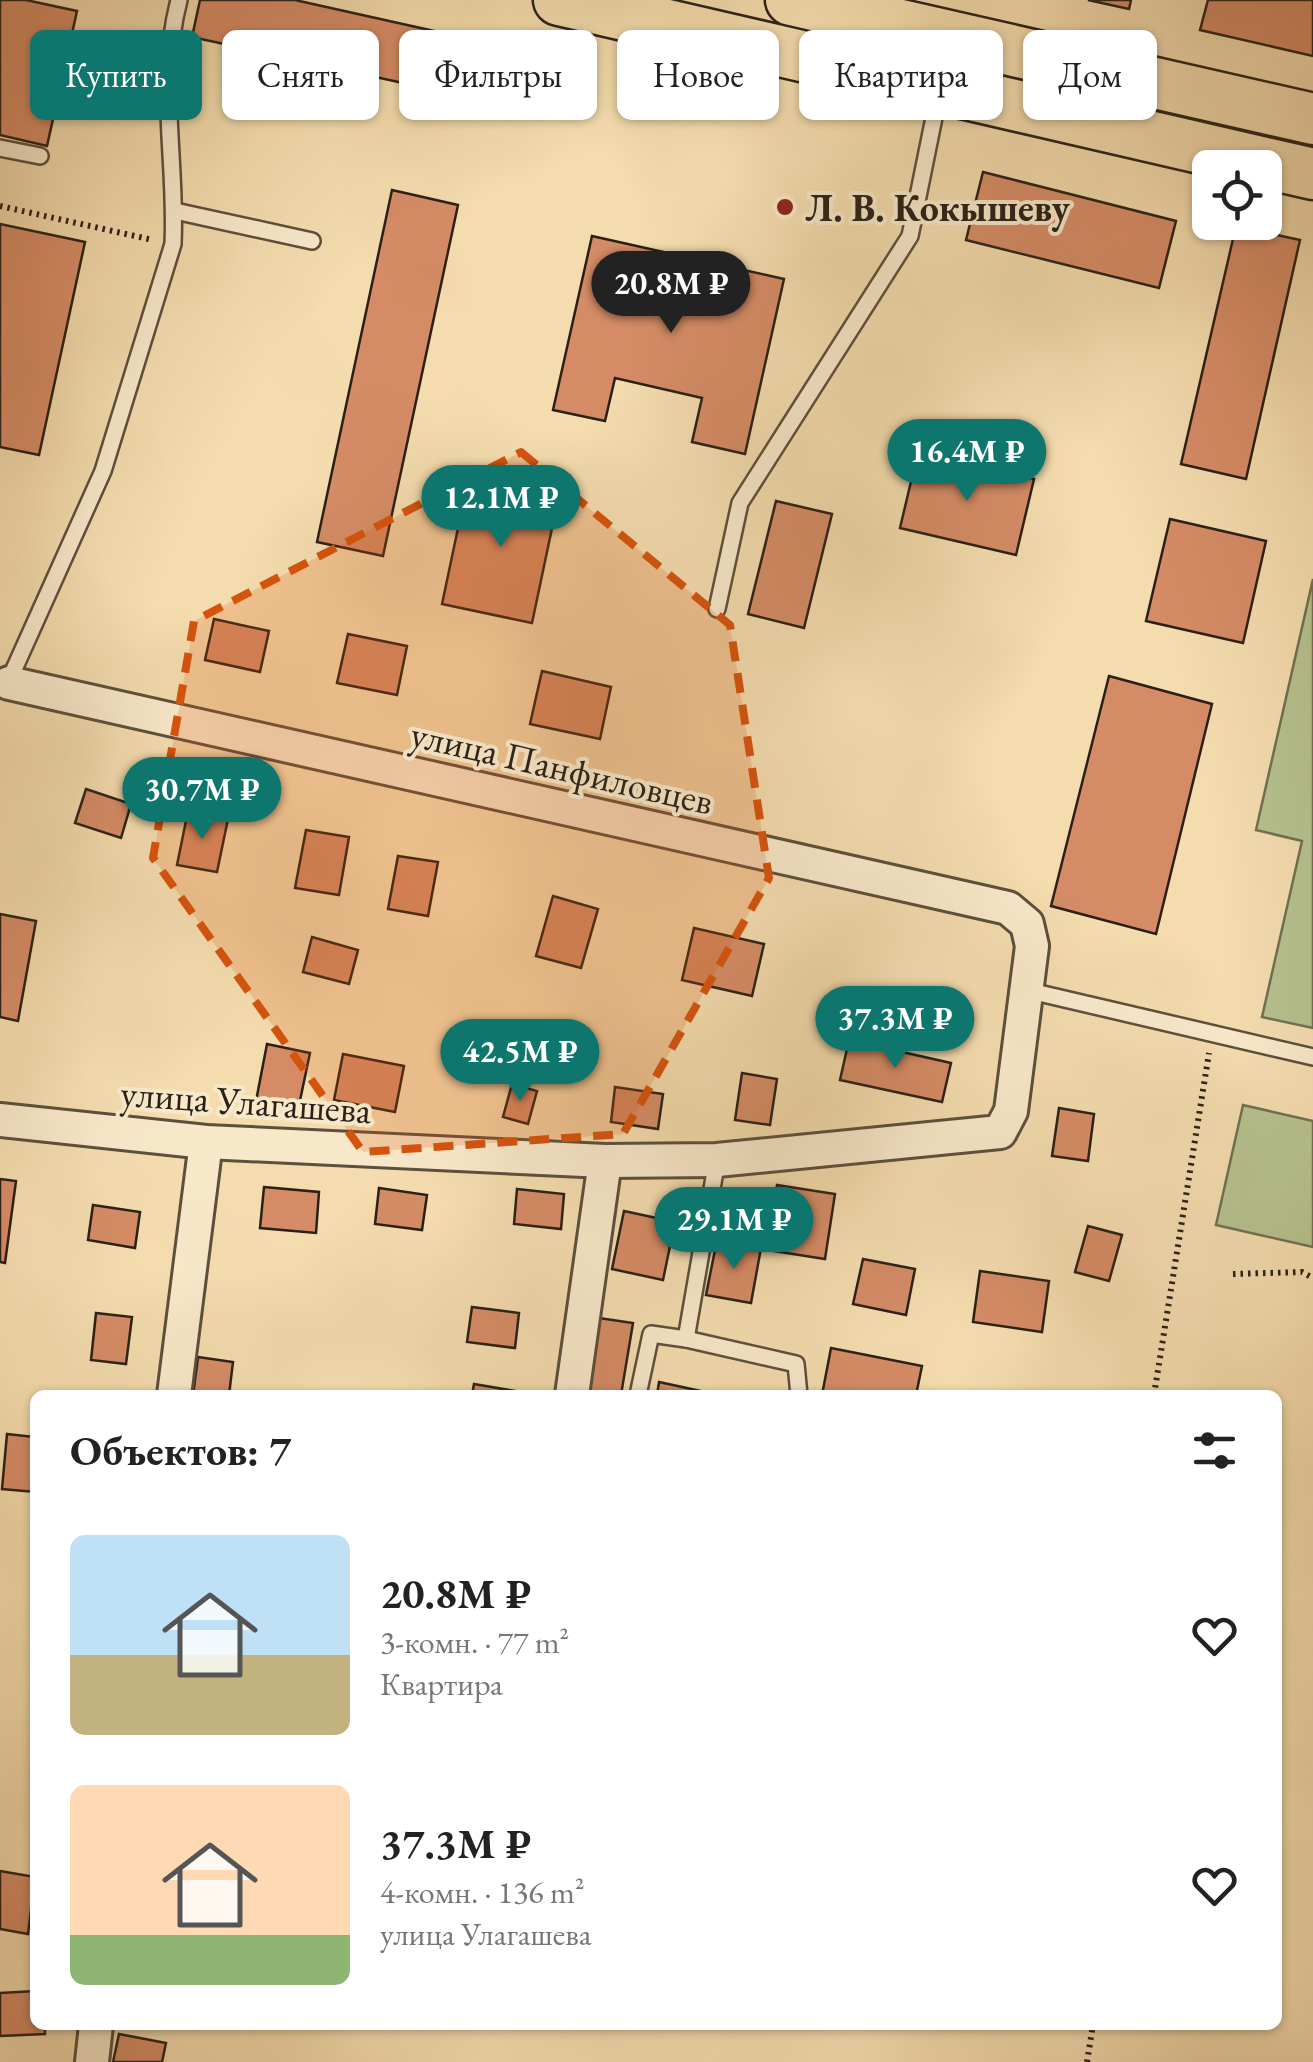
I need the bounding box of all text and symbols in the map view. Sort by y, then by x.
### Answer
chip: Купить [30,30,202,120]
chip: Снять [222,30,379,120]
chip: Фильтры [399,30,597,120]
chip: Новое [617,30,779,120]
chip: Квартира [799,30,1003,120]
chip: Дом [1023,30,1157,120]
map controls [1192,150,1282,240]
button: locate [1192,150,1282,240]
place label: Л. В. Кокышеву [805,183,1070,232]
marker: Л. В. Кокышеву [774,196,796,218]
pin: 20.8M ₽ [579,251,763,336]
text: 20.8M ₽ [613,262,729,304]
pin: 16.4M ₽ [875,419,1059,504]
text: 16.4M ₽ [909,430,1025,472]
pin: 12.1M ₽ [409,465,593,550]
text: 12.1M ₽ [443,476,559,518]
street label: улица Панфиловцев [406,708,718,826]
pin: 30.7M ₽ [110,757,294,842]
text: 30.7M ₽ [144,768,260,810]
pin: 37.3M ₽ [803,986,987,1071]
text: 37.3M ₽ [837,997,953,1039]
pin: 42.5M ₽ [428,1019,612,1104]
text: 42.5M ₽ [462,1030,578,1072]
street label: улица Улагашева [119,1068,374,1134]
pin: 29.1M ₽ [642,1187,826,1272]
text: 29.1M ₽ [676,1198,792,1240]
text: Объектов: 7 [70,1423,291,1478]
icon: filters [1187,1423,1242,1478]
text: 20.8M ₽ [380,1566,531,1621]
icon: home [150,1575,270,1695]
icon: heart [1187,1608,1242,1663]
text: 3-комн. · 77 m² [380,1621,569,1663]
text: Квартира [380,1663,503,1705]
text: 37.3M ₽ [380,1816,531,1871]
icon: home [150,1825,270,1945]
icon: heart [1187,1858,1242,1913]
text: 4-комн. · 136 m² [380,1871,585,1913]
text: улица Улагашева [380,1913,592,1955]

